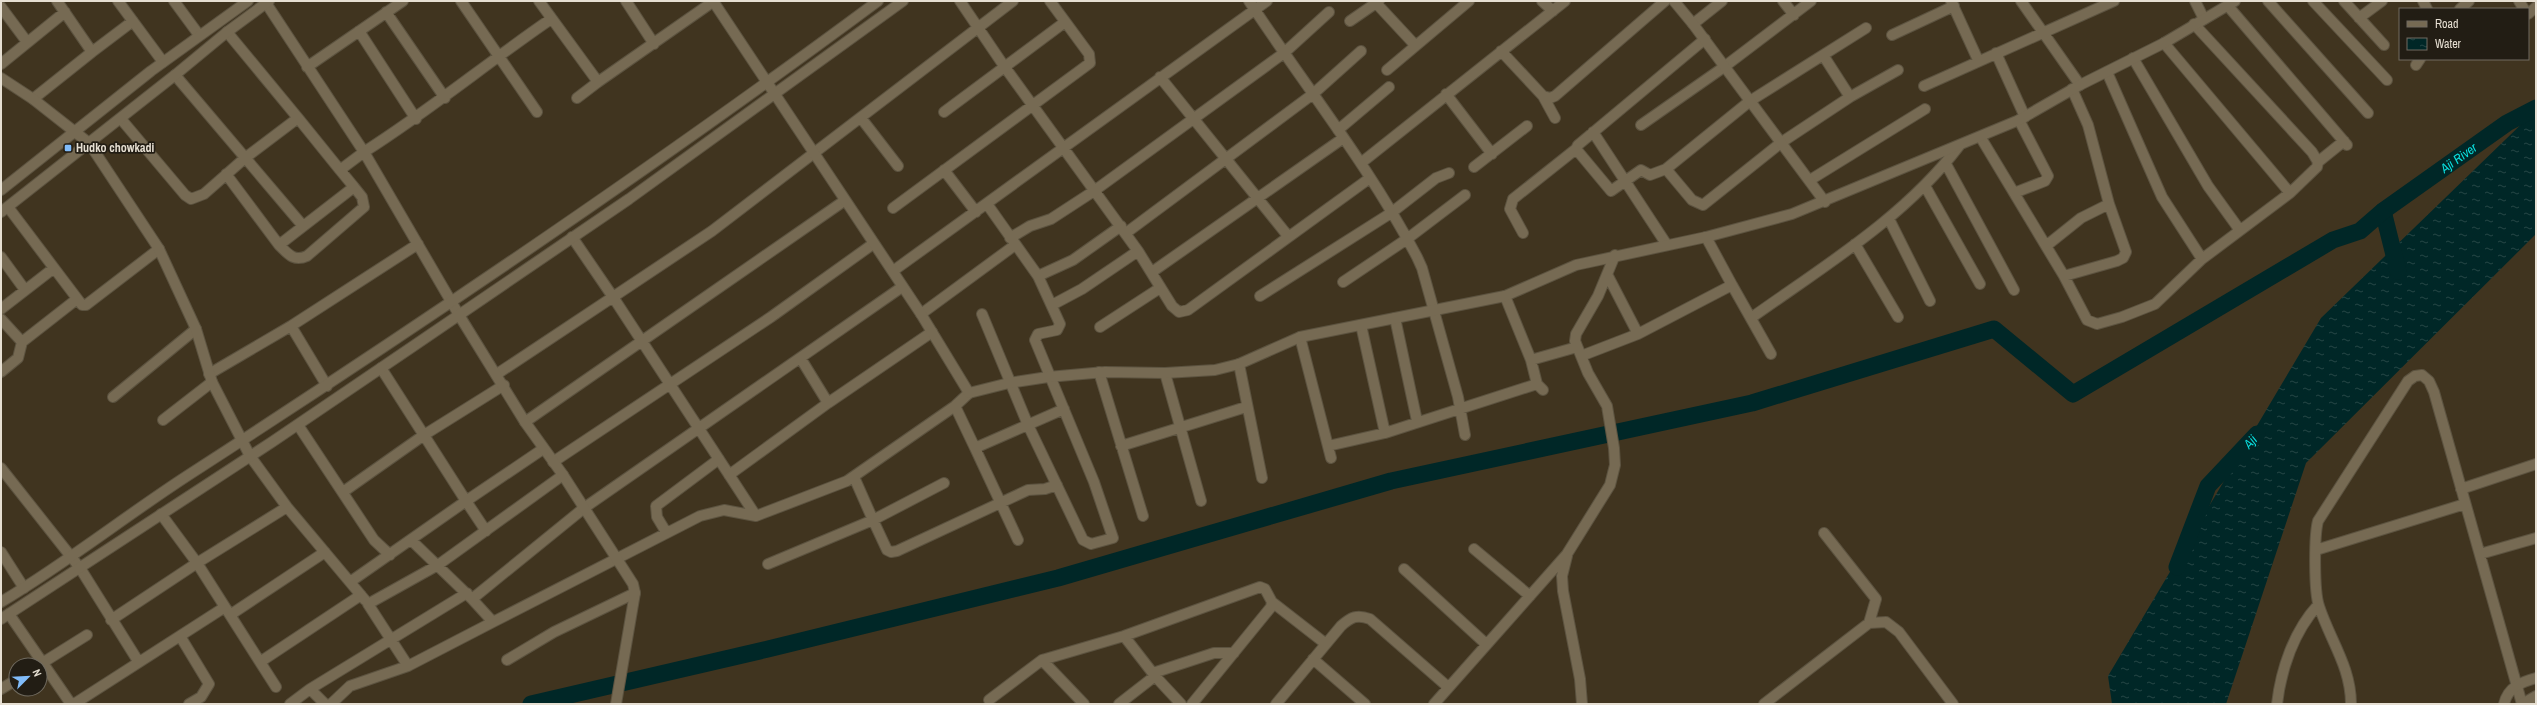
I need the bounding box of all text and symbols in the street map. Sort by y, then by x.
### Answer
legend [2399,8,2529,60]
text: Road [2435,16,2459,32]
text: Water [2435,36,2462,52]
water label: Aji River [2436,139,2481,177]
place label: Hudko chowkadi [76,140,154,156]
marker: Hudko chowkadi [63,143,73,153]
water label: Aji [2239,431,2261,453]
north arrow [8,657,48,697]
text: N [29,667,45,679]

